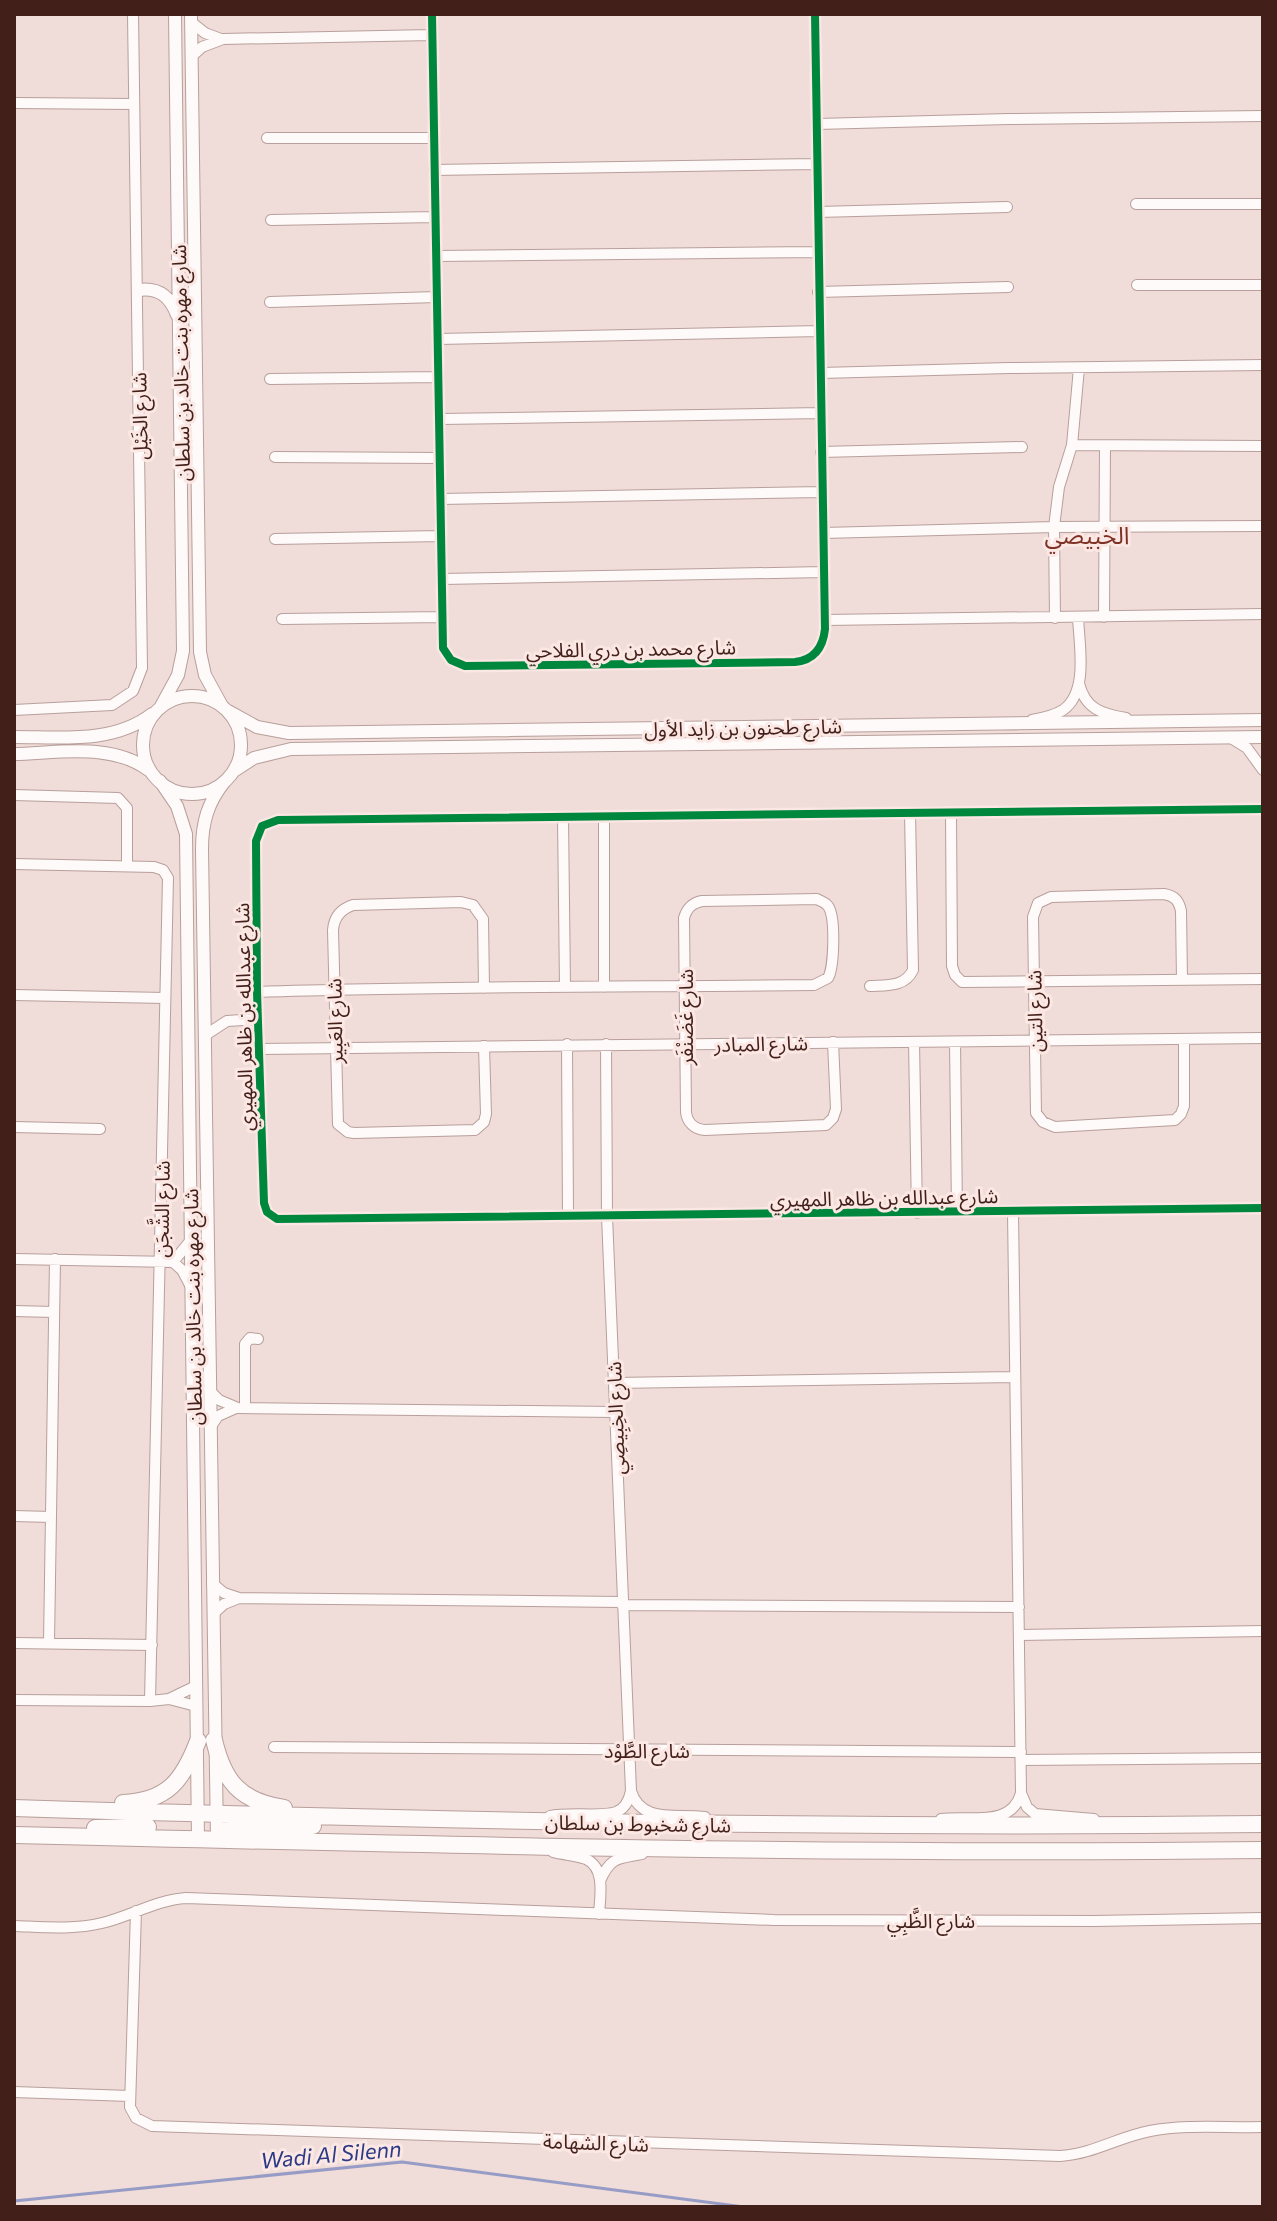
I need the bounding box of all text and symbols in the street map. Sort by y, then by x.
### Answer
street label: شارع مهره بنت خالد بن سلطان [166,244,198,482]
street label: شارع الخَيْل [126,372,156,460]
district label: الخبيصي [1045,520,1129,554]
street label: شارع محمد بن دري الفلاحي [526,634,736,666]
street label: شارع طحنون بن زايد الأول [644,713,842,745]
street label: شارع عبدالله بن ظاهر المهيري [229,902,262,1131]
street label: شارع غَضَنْفَر [673,969,701,1066]
street label: شارع التين [1021,970,1051,1052]
street label: شارع العَبِير [321,978,351,1065]
street label: شارع المبادر [713,1030,808,1060]
street label: شارع الشَّجَن [145,1160,178,1258]
street label: شارع عبدالله بن ظاهر المهيري [770,1183,999,1216]
street label: شارع مهره بنت خالد بن سلطان [178,1188,210,1426]
street label: شارع الخِبِيصِي [601,1361,634,1475]
street label: شارع الطَّوْد [604,1738,690,1766]
street label: شارع شخبوط بن سلطان [545,1809,731,1841]
street label: شارع الظَّبِي [887,1907,975,1937]
street label: شارع الشهامة [542,2128,649,2160]
water label: Wadi Al Silenn [259,2134,403,2174]

